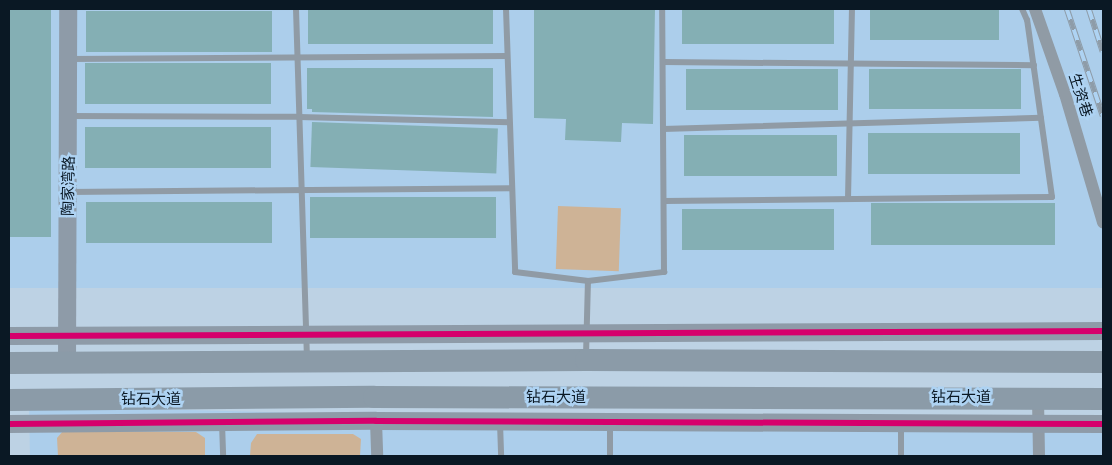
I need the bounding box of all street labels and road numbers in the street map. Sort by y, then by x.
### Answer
street label: 生资巷 [1065,71,1097,119]
street label: 陶家湾路 [58,156,78,216]
street label: 钻石大道 [526,388,586,406]
street label: 钻石大道 [931,388,991,406]
street label: 钻石大道 [121,390,181,408]

